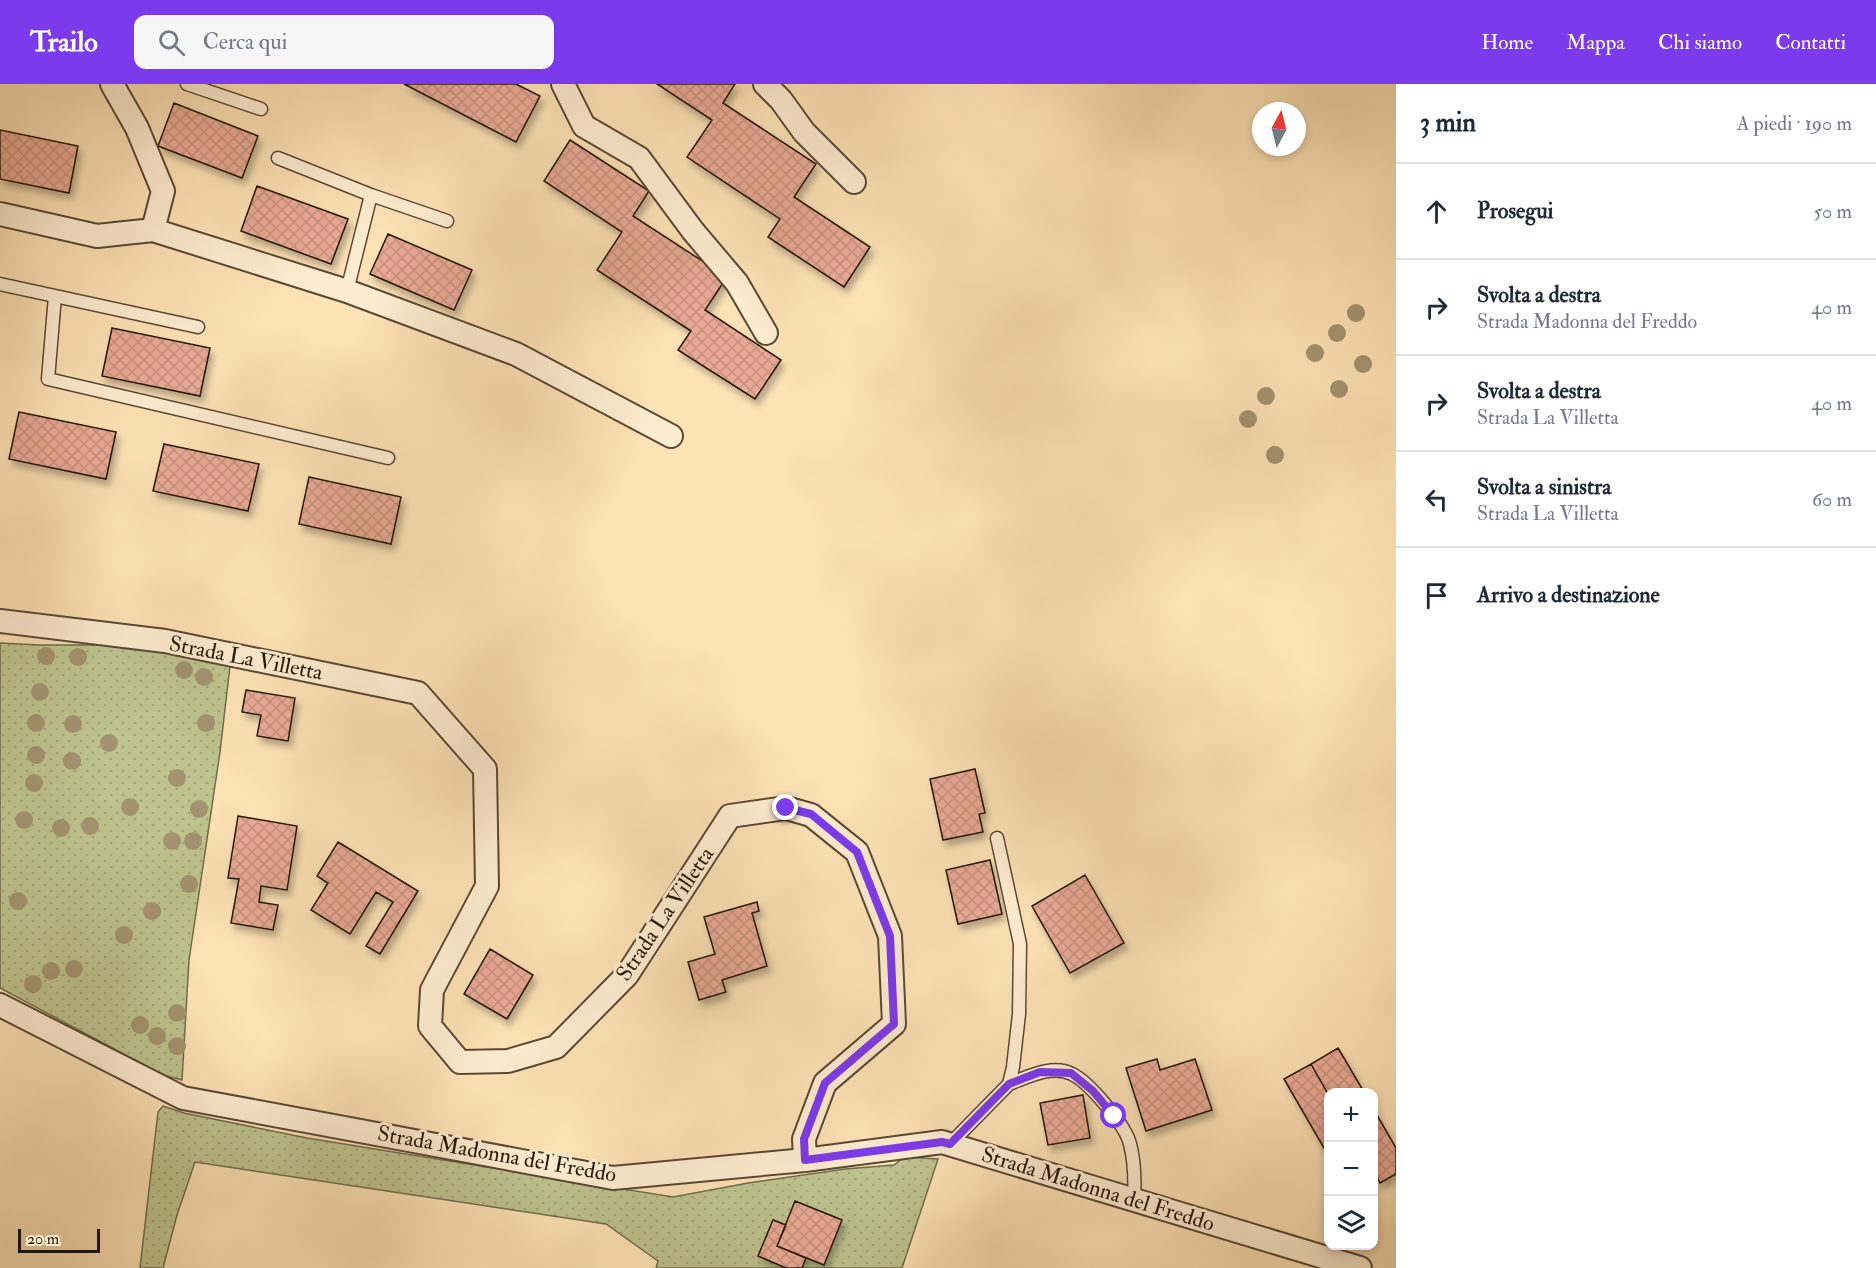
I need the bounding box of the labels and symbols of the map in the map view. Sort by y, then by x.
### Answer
north arrow [1252,102,1306,156]
street label: Strada La Villetta [167,629,326,687]
route end [772,794,798,820]
street label: Strada La Villetta [610,841,721,986]
route start [1100,1102,1126,1128]
street label: Strada Madonna del Freddo [375,1119,619,1189]
street label: Strada Madonna del Freddo [978,1140,1218,1238]
scale bar [18,1226,100,1254]

